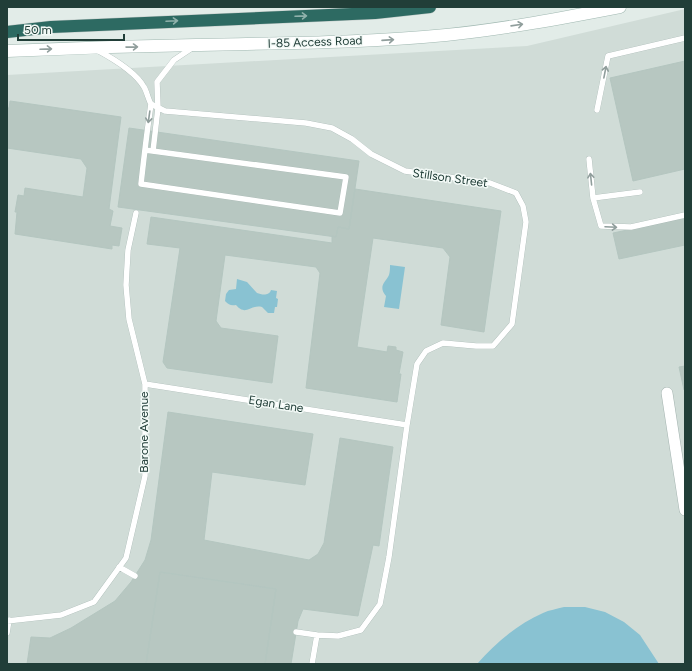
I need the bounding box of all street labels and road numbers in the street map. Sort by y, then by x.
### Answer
street label: I-85 Access Road [267,33,363,51]
street label: Stillson Street [412,166,489,190]
street label: Barone Avenue [137,391,151,473]
street label: Egan Lane [247,393,305,415]

